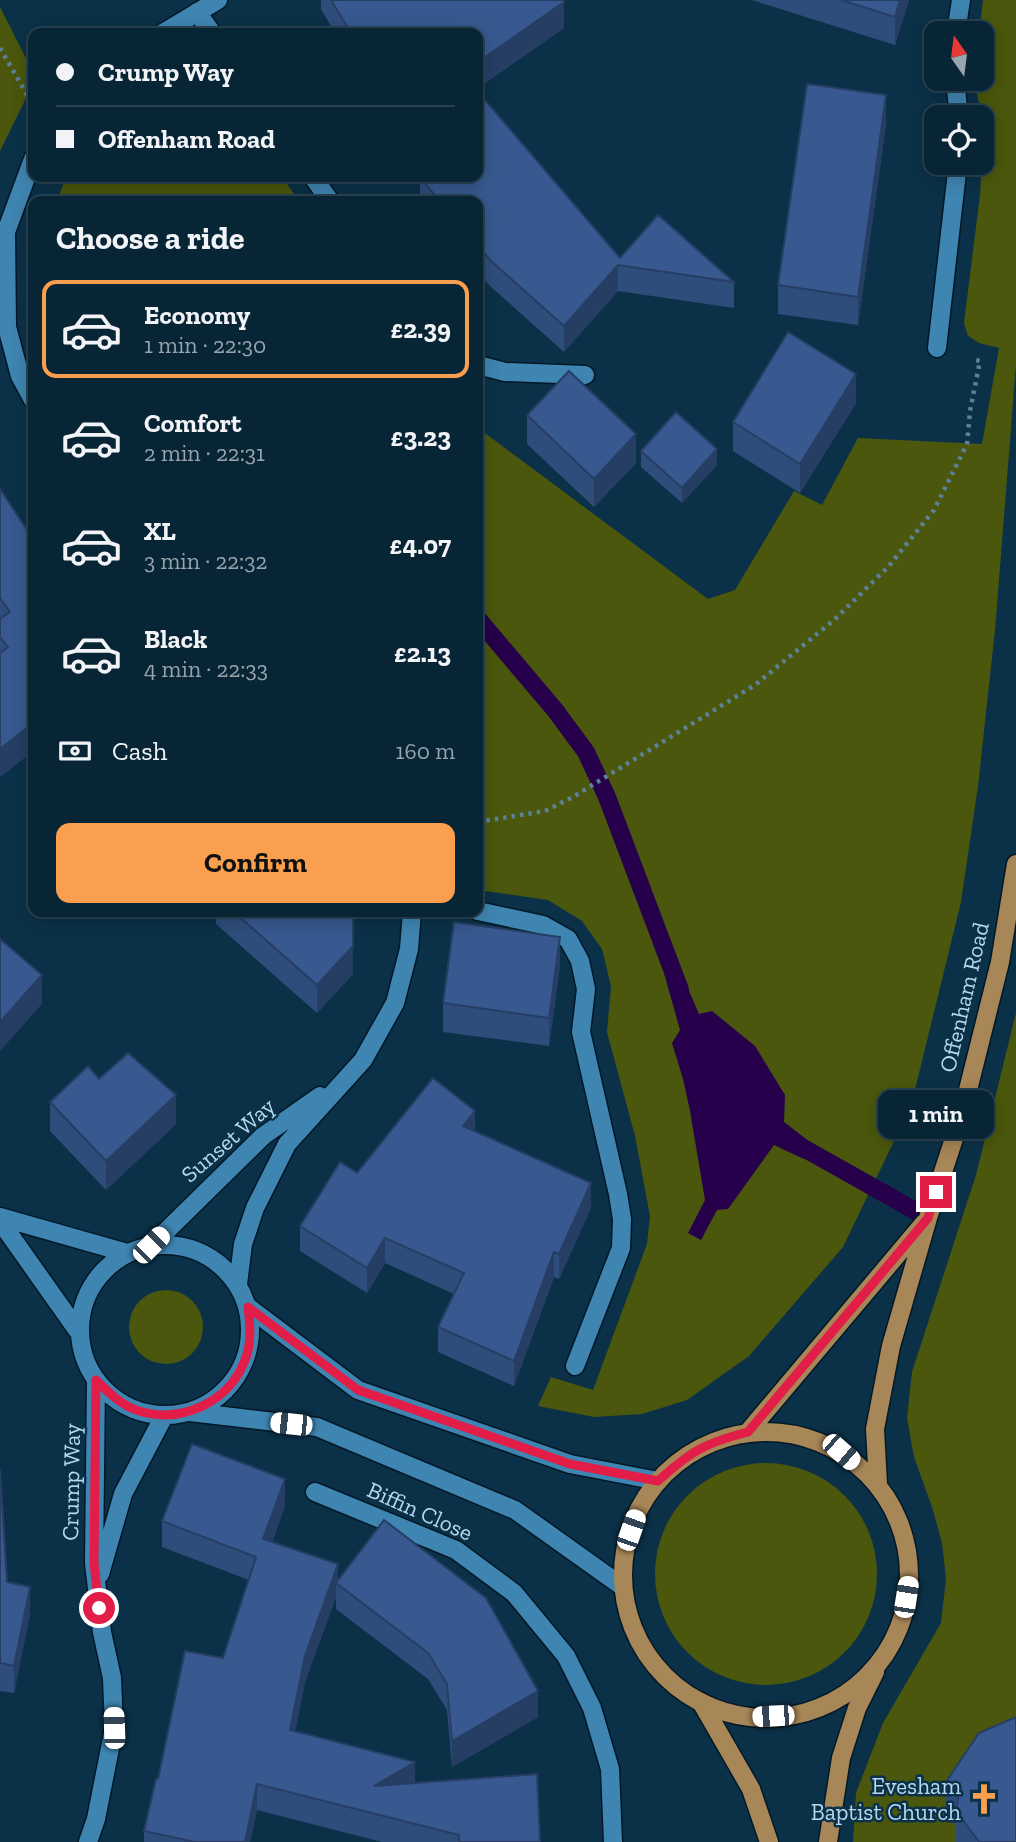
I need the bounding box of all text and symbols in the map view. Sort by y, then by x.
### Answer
north arrow [924,21,994,91]
map controls [924,21,994,175]
text: Crump Way [98,56,234,88]
button: locate [924,105,994,175]
text: Offenham Road [98,123,275,155]
text: Choose a ride [56,219,244,257]
icon: car [60,298,123,361]
text: Economy [144,299,250,331]
text: £2.39 [390,313,451,345]
text: 1 min · 22:30 [144,331,266,359]
icon: car [60,406,123,469]
text: Comfort [144,407,241,439]
text: £3.23 [391,421,451,453]
text: 2 min · 22:31 [144,439,265,467]
icon: car [60,514,123,577]
text: XL [144,515,176,547]
text: £4.07 [390,529,451,561]
text: 3 min · 22:32 [144,547,267,575]
icon: car [60,622,123,685]
text: Black [144,623,207,655]
text: £2.13 [394,637,451,669]
text: 4 min · 22:33 [144,655,268,683]
icon: cash [56,732,94,770]
text: Cash [112,735,167,767]
text: 160 m [396,737,455,765]
button: Confirm [56,823,455,903]
street label: Offenham Road [933,919,995,1075]
callout: 1 min [878,1090,994,1140]
street label: Sunset Way [175,1092,281,1188]
text: 1 min [909,1100,963,1128]
route end [920,1176,952,1208]
car [129,1223,174,1267]
car [270,1411,313,1437]
street label: Crump Way [56,1423,86,1541]
car [819,1430,864,1474]
street label: Biffin Close [363,1475,477,1547]
car [615,1507,648,1553]
car [893,1575,920,1619]
route start [83,1592,115,1624]
car [752,1704,795,1728]
car [103,1707,126,1749]
place label: Evesham Baptist Church [811,1772,961,1826]
church icon: Evesham Baptist Church [967,1782,1001,1816]

